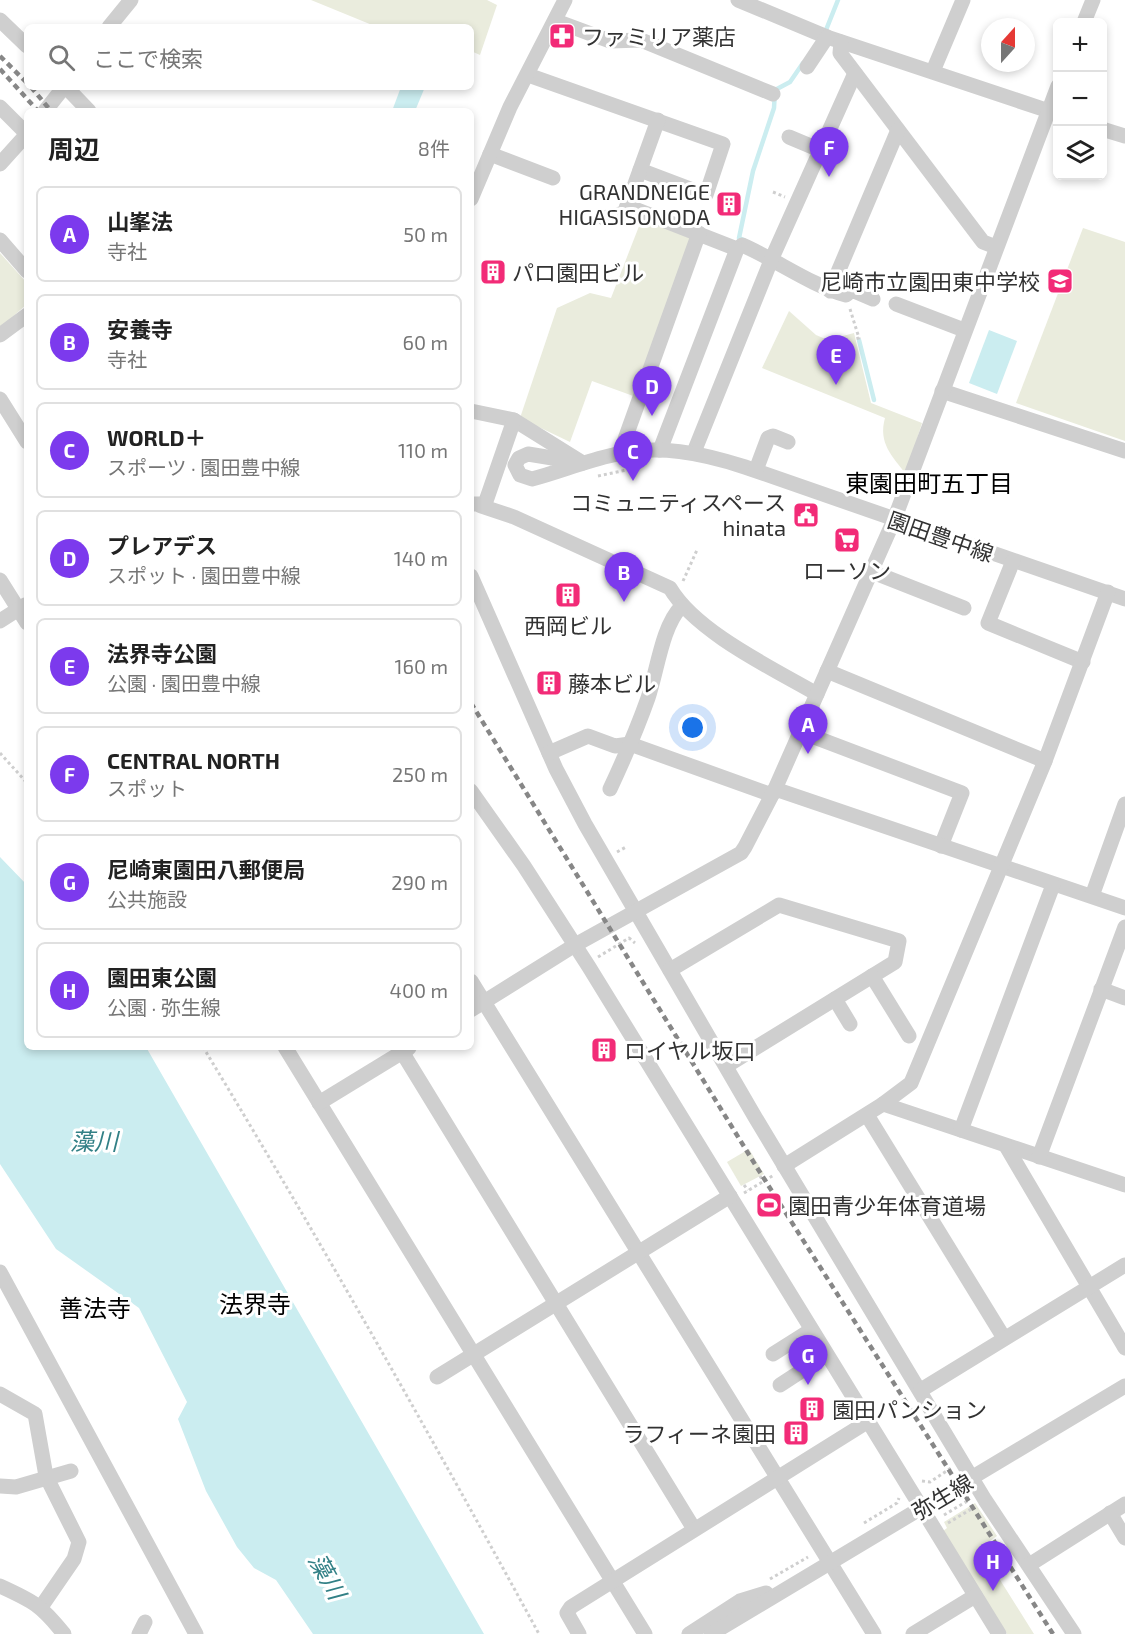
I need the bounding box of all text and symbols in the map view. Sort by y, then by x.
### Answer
north arrow [981,18,1035,72]
map controls [1053,18,1107,180]
button: + [1053,18,1107,72]
pharmacy icon: ファミリア薬店 [547,21,577,51]
place label: ファミリア薬店 [582,23,736,49]
search box [24,24,474,90]
icon: search [45,41,78,74]
text: ここで検索 [93,45,203,71]
button: − [1053,72,1107,126]
button: layers [1053,126,1107,180]
pin: F [810,128,848,177]
text: 周辺 [48,133,100,164]
text: 8件 [418,136,450,160]
place label: GRANDNEIGE HIGASISONODA [558,178,710,229]
building icon: GRANDNEIGE HIGASISONODA [714,189,744,219]
text: 山峯法 [107,208,173,234]
text: A [63,222,76,246]
text: 50 m [403,222,448,246]
text: 寺社 [107,239,147,263]
building icon: パロ園田ビル [478,257,508,287]
place label: パロ園田ビル [512,259,644,285]
school or university icon: 尼崎市立園田東中学校 [1045,266,1075,296]
place label: 尼崎市立園田東中学校 [820,268,1040,294]
text: 安養寺 [107,316,173,342]
text: B [63,330,76,354]
text: 60 m [403,330,448,354]
pin: E [816,336,856,385]
text: 寺社 [107,347,147,371]
pin: D [632,366,672,416]
text: WORLD＋ [107,424,207,450]
pin: C [614,432,652,481]
text: C [64,438,75,462]
text: 110 m [398,438,448,462]
text: スポーツ · 園田豊中線 [107,455,300,479]
district label: 東園田町五丁目 [845,468,1013,497]
place label: コミュニティスペース hinata [570,489,786,540]
public building icon: コミュニティスペース hinata [791,500,821,530]
street label: 園田豊中線 [885,506,997,566]
supermarket icon: ローソン [832,525,862,555]
text: プレアデス [107,532,217,558]
text: D [63,546,76,570]
text: 140 m [394,546,448,570]
pin: B [604,552,644,602]
place label: ローソン [803,557,891,583]
text: スポット · 園田豊中線 [107,563,301,587]
building icon: 西岡ビル [553,580,583,610]
place label: 西岡ビル [524,612,612,638]
text: 法界寺公園 [107,640,217,666]
text: E [64,654,75,678]
text: 160 m [395,654,448,678]
building icon: 藤本ビル [534,668,564,698]
place label: 藤本ビル [568,670,656,696]
text: 公園 · 園田豊中線 [107,671,261,695]
pin: A [788,704,828,754]
your location [678,713,707,742]
text: CENTRAL NORTH [107,747,280,773]
text: F [64,762,75,786]
text: 250 m [392,762,448,786]
text: スポット [107,776,187,800]
text: 尼崎東園田八郵便局 [107,856,305,882]
text: G [63,870,76,894]
text: 290 m [391,870,448,894]
text: 公共施設 [107,887,187,911]
text: 園田東公園 [107,964,217,990]
text: H [63,978,76,1002]
text: 400 m [390,978,448,1002]
text: 公園 · 弥生線 [107,995,221,1019]
building icon: ロイヤル坂口 [589,1035,619,1065]
place label: ロイヤル坂口 [624,1037,755,1063]
water label: 藻川 [70,1126,121,1155]
sports icon: 園田青少年体育道場 [754,1190,784,1220]
place label: 園田青少年体育道場 [788,1192,986,1218]
district label: 法界寺 [219,1289,291,1318]
district label: 善法寺 [59,1293,131,1322]
pin: G [788,1336,828,1385]
building icon: 園田パンション [797,1394,827,1424]
place label: 園田パンション [832,1396,987,1422]
building icon: ラフィーネ園田 [781,1418,811,1448]
place label: ラフィーネ園田 [622,1420,776,1446]
street label: 弥生線 [907,1468,977,1524]
pin: H [974,1542,1012,1591]
water label: 藻川 [304,1548,354,1607]

